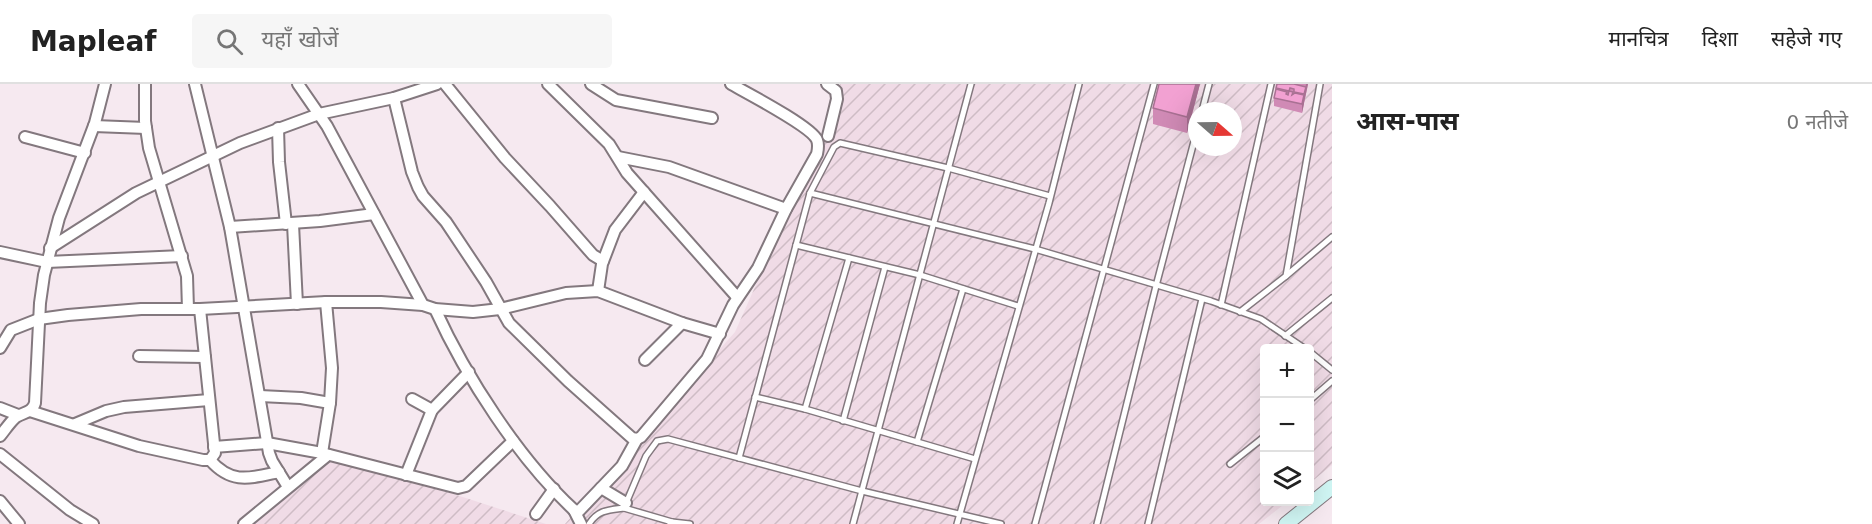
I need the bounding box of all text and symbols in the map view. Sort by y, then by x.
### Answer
search box [192,14,612,68]
text: Mapleaf [30,25,156,58]
icon: search [213,25,246,58]
text: यहाँ खोजें [261,27,339,52]
text: मानचित्र [1609,27,1669,51]
text: दिशा [1702,27,1738,51]
text: सहेजे गए [1771,27,1842,51]
north arrow [1188,102,1242,156]
text: आस-पास [1356,106,1459,136]
text: 0 नतीजे [1786,110,1848,134]
map controls [1260,344,1314,506]
button: + [1260,344,1314,398]
button: − [1260,398,1314,452]
button: layers [1260,452,1314,506]

